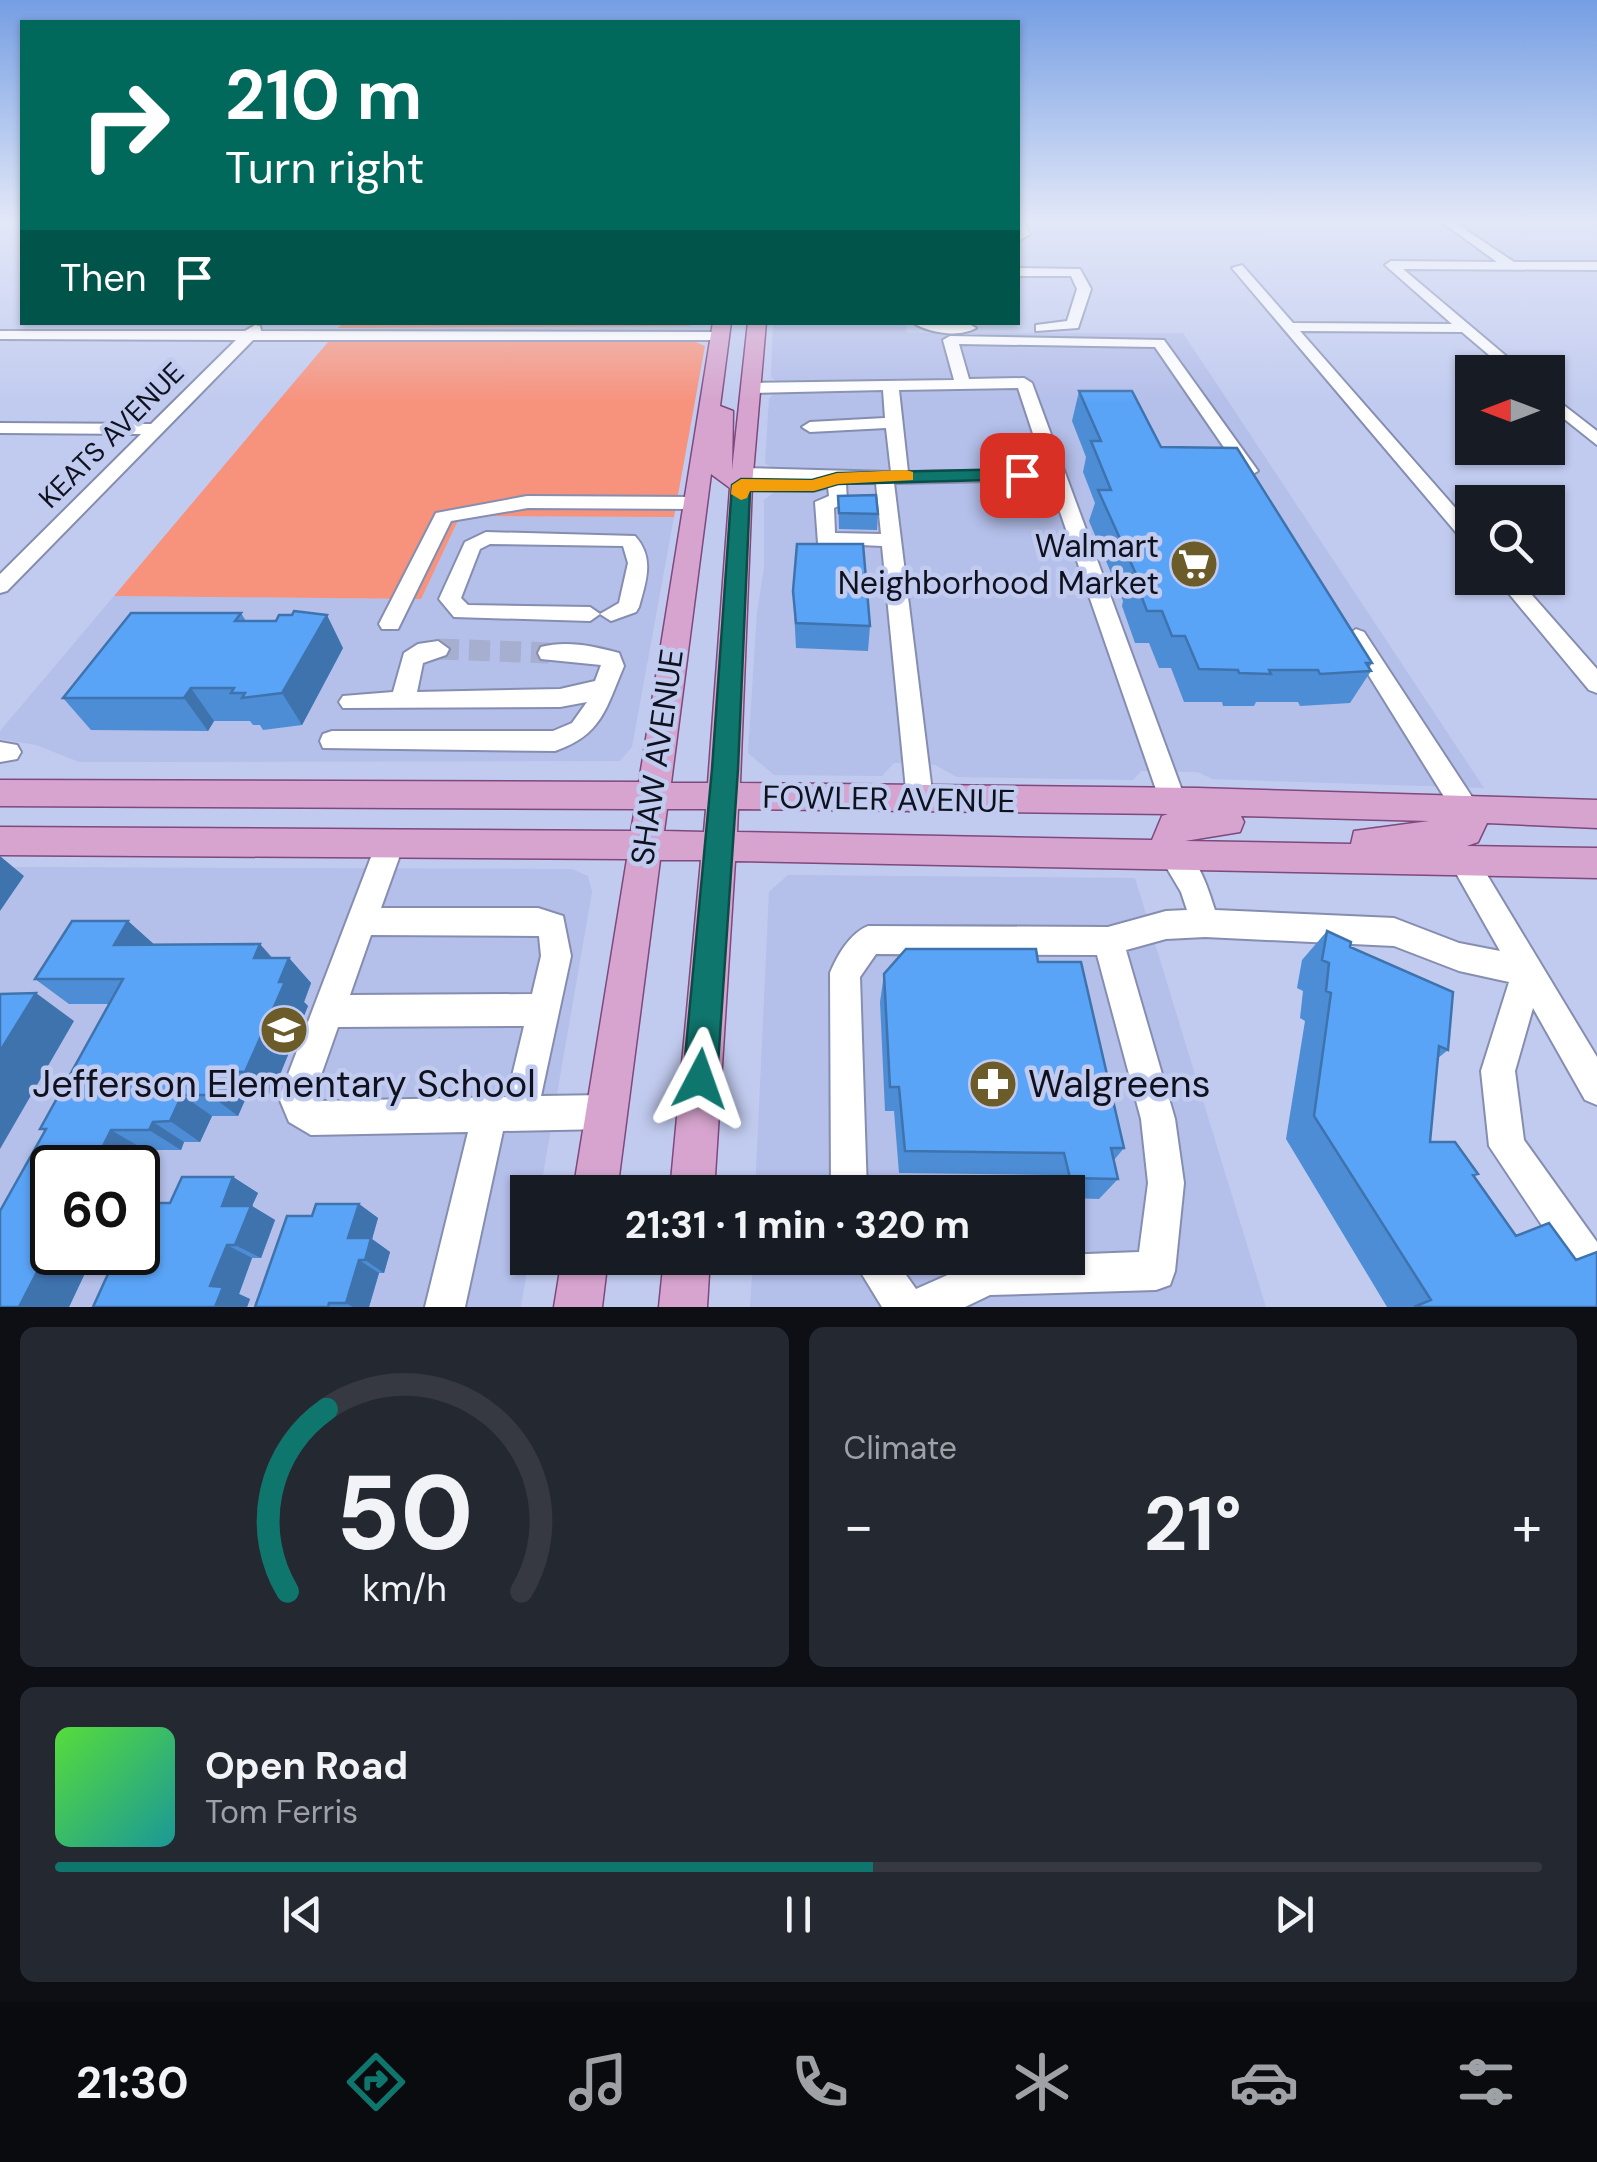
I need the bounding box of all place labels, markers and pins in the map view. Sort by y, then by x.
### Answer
pin [980,433,1065,518]
place label: Walmart Neighborhood Market [838,525,1159,604]
supermarket icon: Walmart Neighborhood Market [1168,538,1220,590]
school or university icon: Jefferson Elementary School [258,1004,310,1056]
pharmacy icon: Walgreens [967,1058,1019,1110]
place label: Jefferson Elementary School [32,1059,536,1109]
place label: Walgreens [1028,1059,1211,1109]

